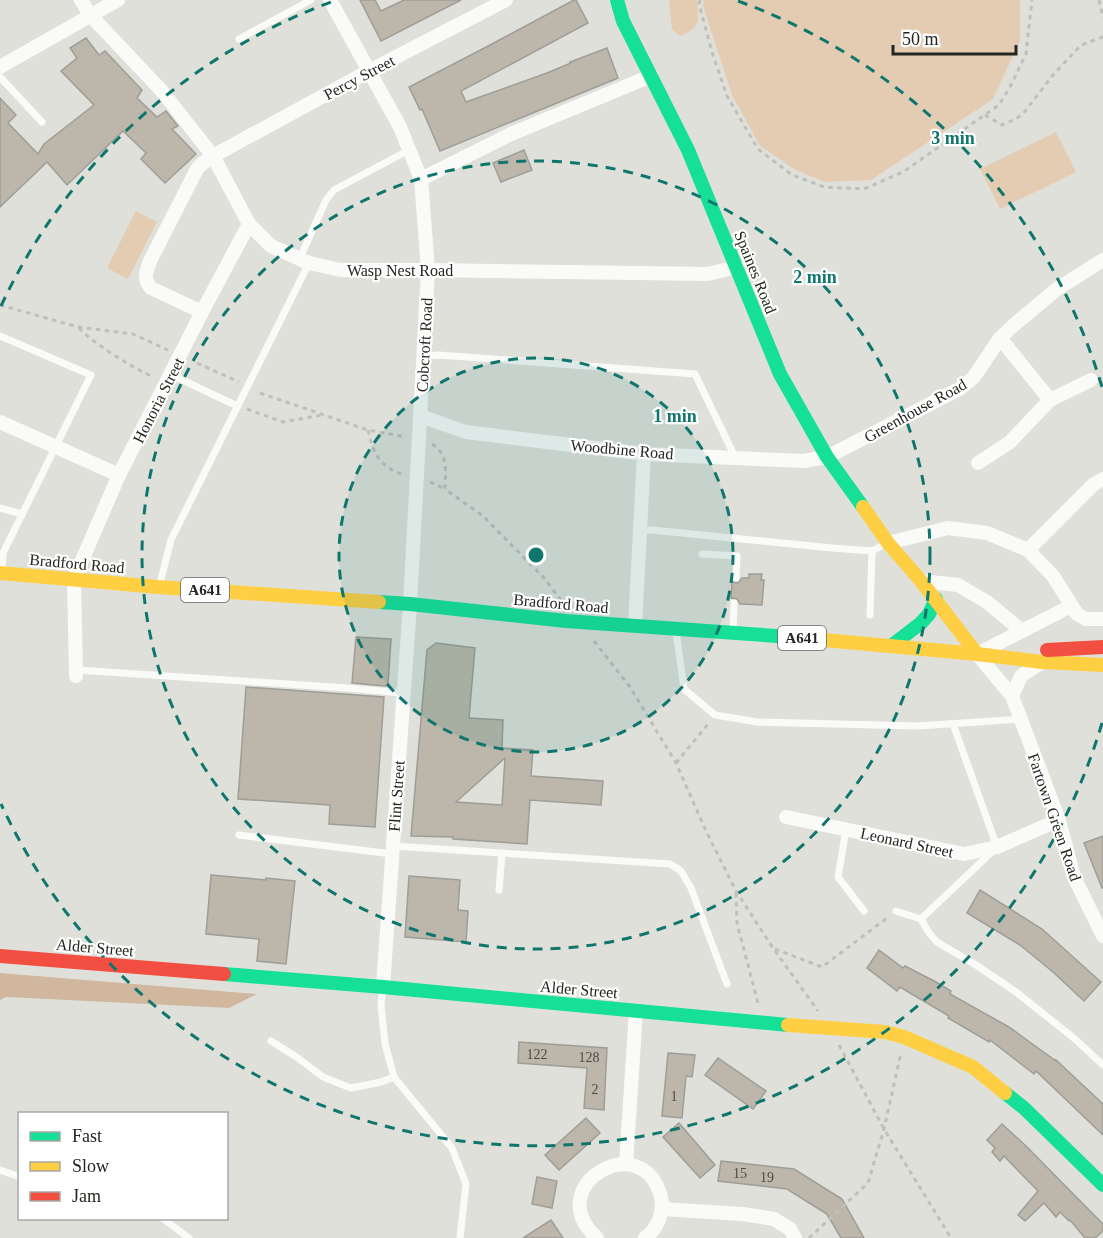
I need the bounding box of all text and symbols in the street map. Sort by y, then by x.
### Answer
scale bar [893,18,1016,56]
text: 50 m [902,29,939,49]
street label: Percy Street [321,51,399,104]
text: 3 min [931,128,975,148]
street label: Spaines Road [730,228,780,316]
street label: Wasp Nest Road [347,262,453,280]
text: 2 min [793,267,837,287]
street label: Cobcroft Road [414,297,435,393]
street label: Honoria Street [130,354,188,446]
street label: Greenhouse Road [861,375,969,446]
text: 1 min [653,406,697,426]
street label: Woodbine Road [570,437,674,462]
centre of rings [526,545,546,565]
street label: Bradford Road [29,551,125,576]
road number: A641 [181,578,229,602]
street label: Bradford Road [513,591,609,616]
road number: A641 [778,626,826,650]
street label: Fartown Green Road [1025,751,1084,883]
street label: Flint Street [386,759,408,832]
street label: Leonard Street [859,824,955,861]
street label: Alder Street [55,936,135,959]
street label: Alder Street [539,978,619,1001]
house number: 122 [527,1047,548,1062]
house number: 128 [579,1050,600,1065]
house number: 2 [592,1082,599,1097]
house number: 1 [671,1089,678,1104]
legend [18,1112,228,1220]
text: Fast [72,1126,102,1146]
text: Slow [72,1156,109,1176]
house number: 15 [733,1166,747,1181]
house number: 19 [760,1170,774,1185]
text: Jam [72,1186,101,1206]

